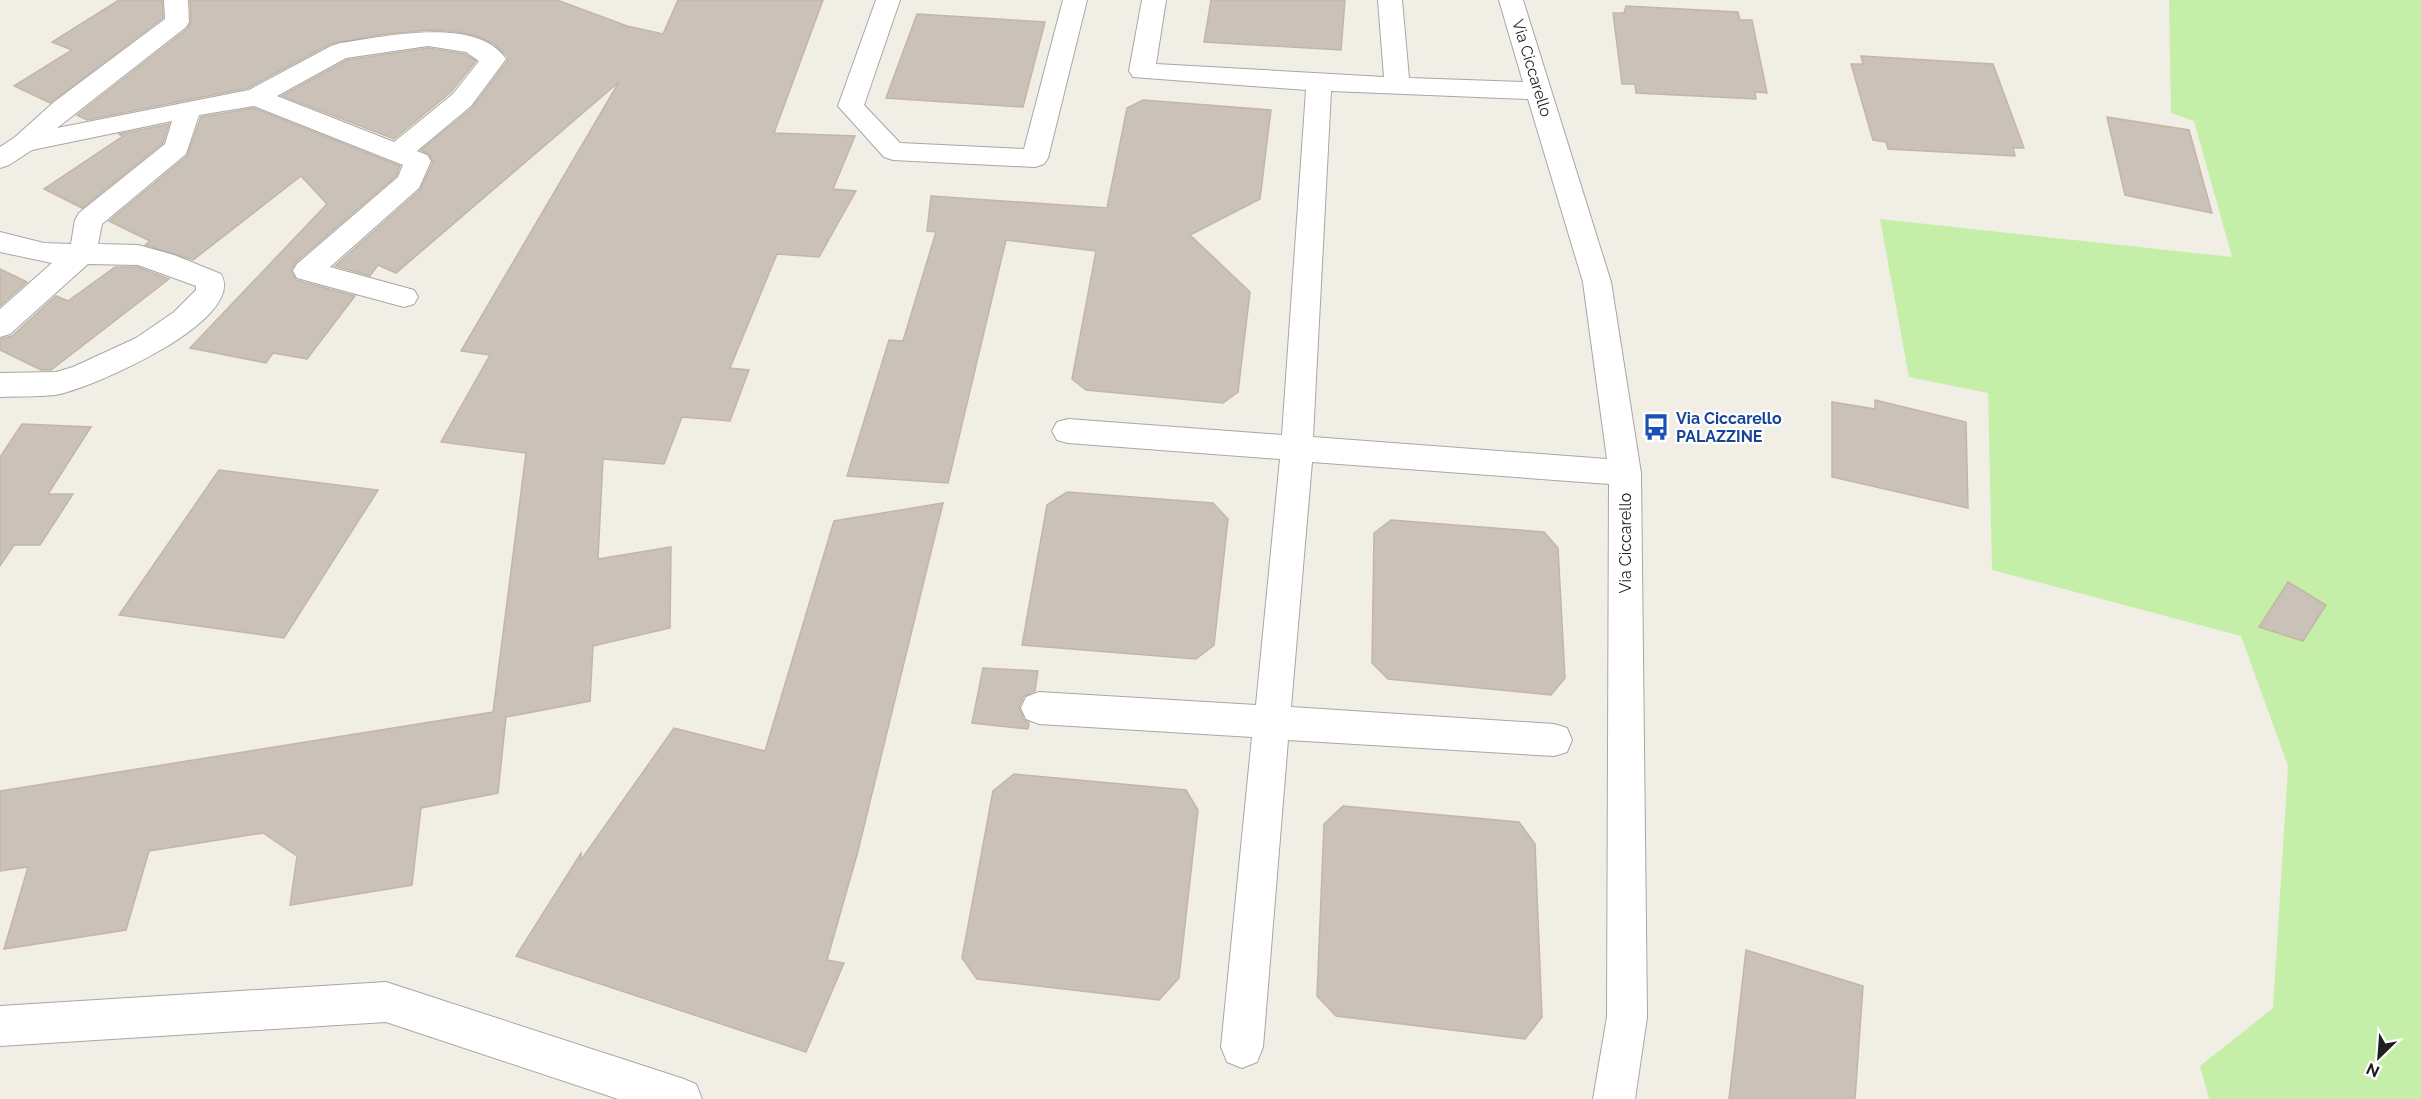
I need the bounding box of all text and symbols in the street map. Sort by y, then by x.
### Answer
street label: Via Ciccarello [1508,17,1556,119]
place label: Via Ciccarello PALAZZINE [1676,409,1782,446]
bus stop icon: Via Ciccarello PALAZZINE [1641,412,1671,442]
street label: Via Ciccarello [1616,493,1635,593]
north arrow [2349,1027,2409,1087]
text: N [2363,1059,2382,1081]

